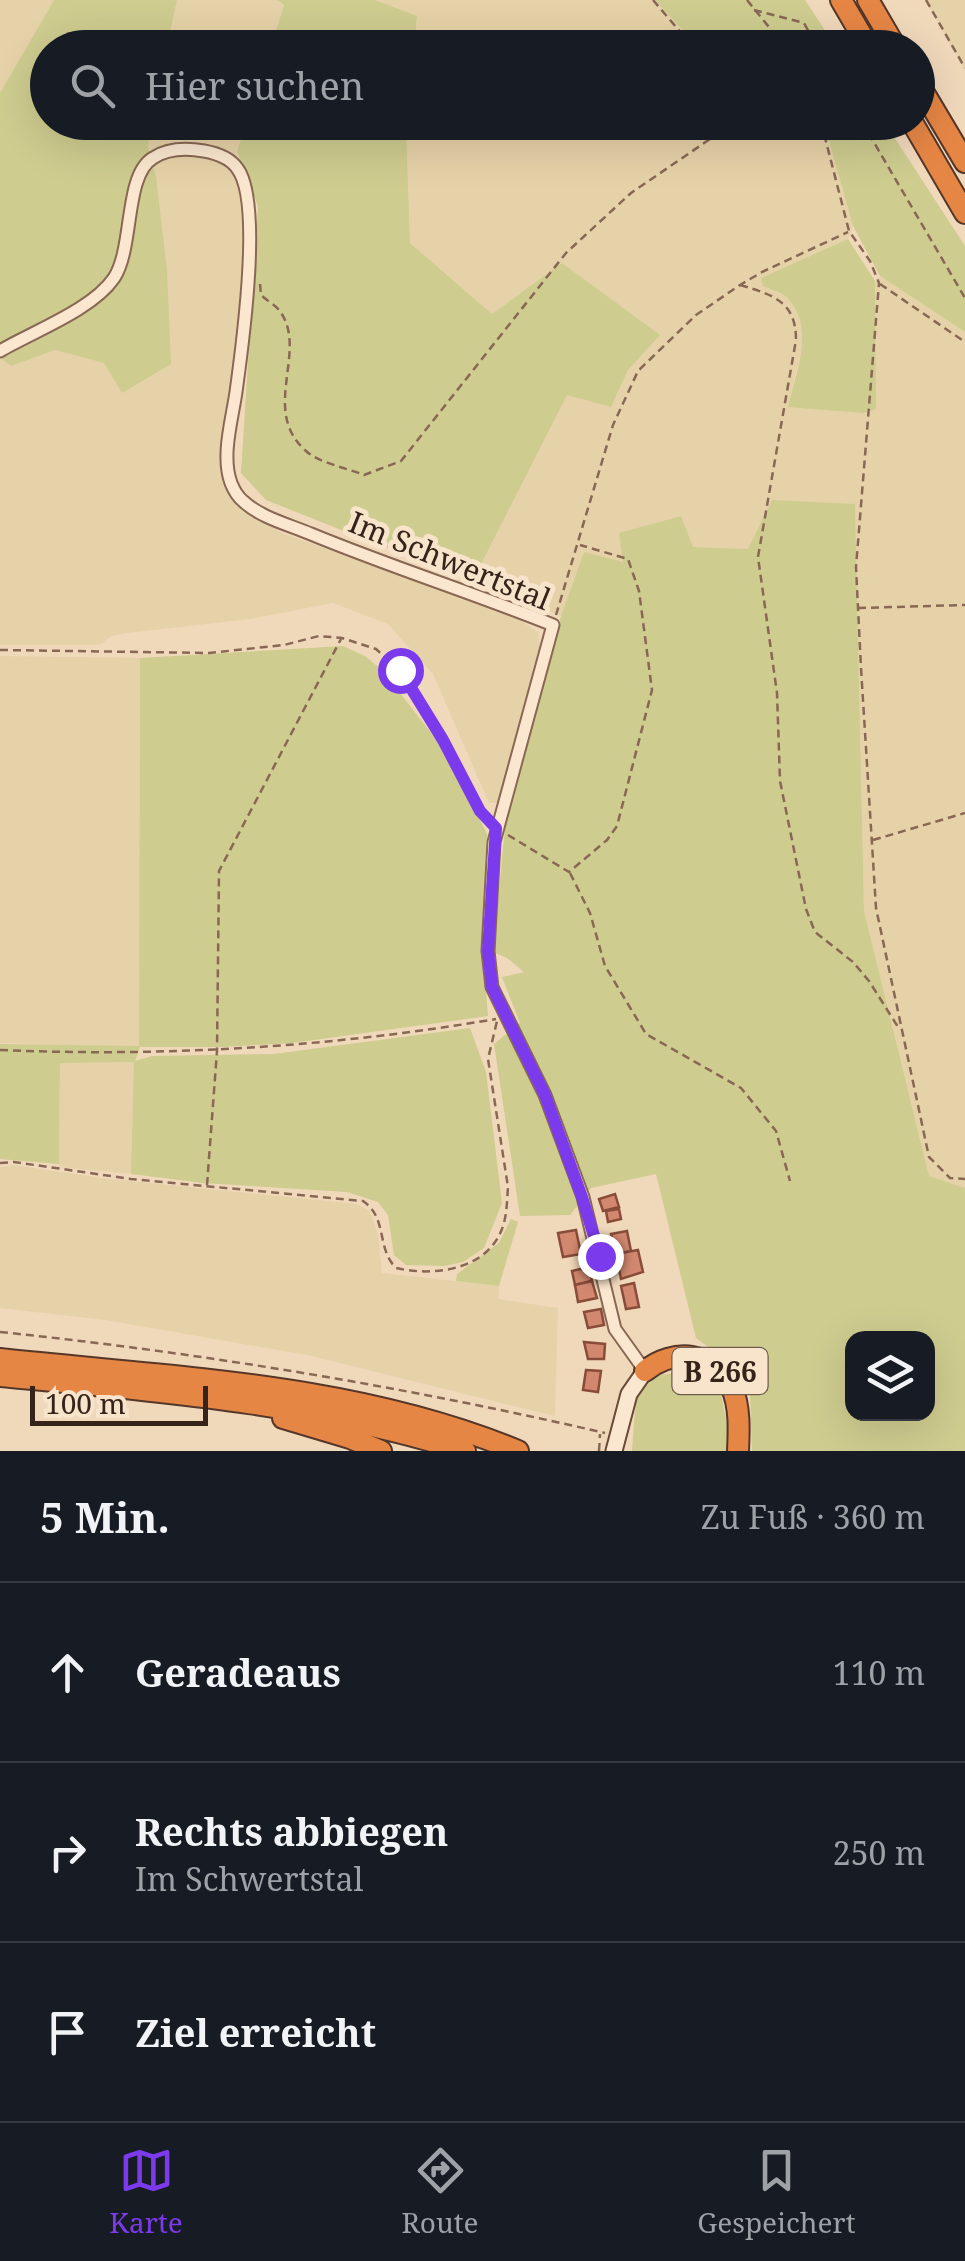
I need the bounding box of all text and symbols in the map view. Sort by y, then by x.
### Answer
search box [30,30,935,140]
icon: search [65,58,120,113]
text: Hier suchen [145,59,364,111]
street label: Im Schwertstal [343,501,557,619]
route start [378,648,424,694]
route end [578,1234,624,1280]
map controls [845,1331,935,1421]
button: layers [845,1331,935,1421]
road number: B 266 [672,1348,768,1394]
scale bar [30,1381,208,1426]
text: 100 m [45,1384,126,1422]
text: 5 Min. [40,1488,170,1545]
text: Zu Fuß · 360 m [701,1495,925,1538]
icon: ahead [40,1645,95,1700]
text: Geradeaus [135,1646,341,1698]
text: 110 m [833,1651,925,1694]
text: Rechts abbiegen [135,1805,448,1857]
icon: right [40,1825,95,1880]
text: 250 m [833,1831,925,1874]
text: Im Schwertstal [135,1857,363,1900]
icon: arrive [40,2005,95,2060]
text: Ziel erreicht [135,2006,376,2058]
tab: Karte [109,2143,183,2241]
tab: Route [401,2143,479,2241]
tab: Gespeichert [697,2143,856,2241]

